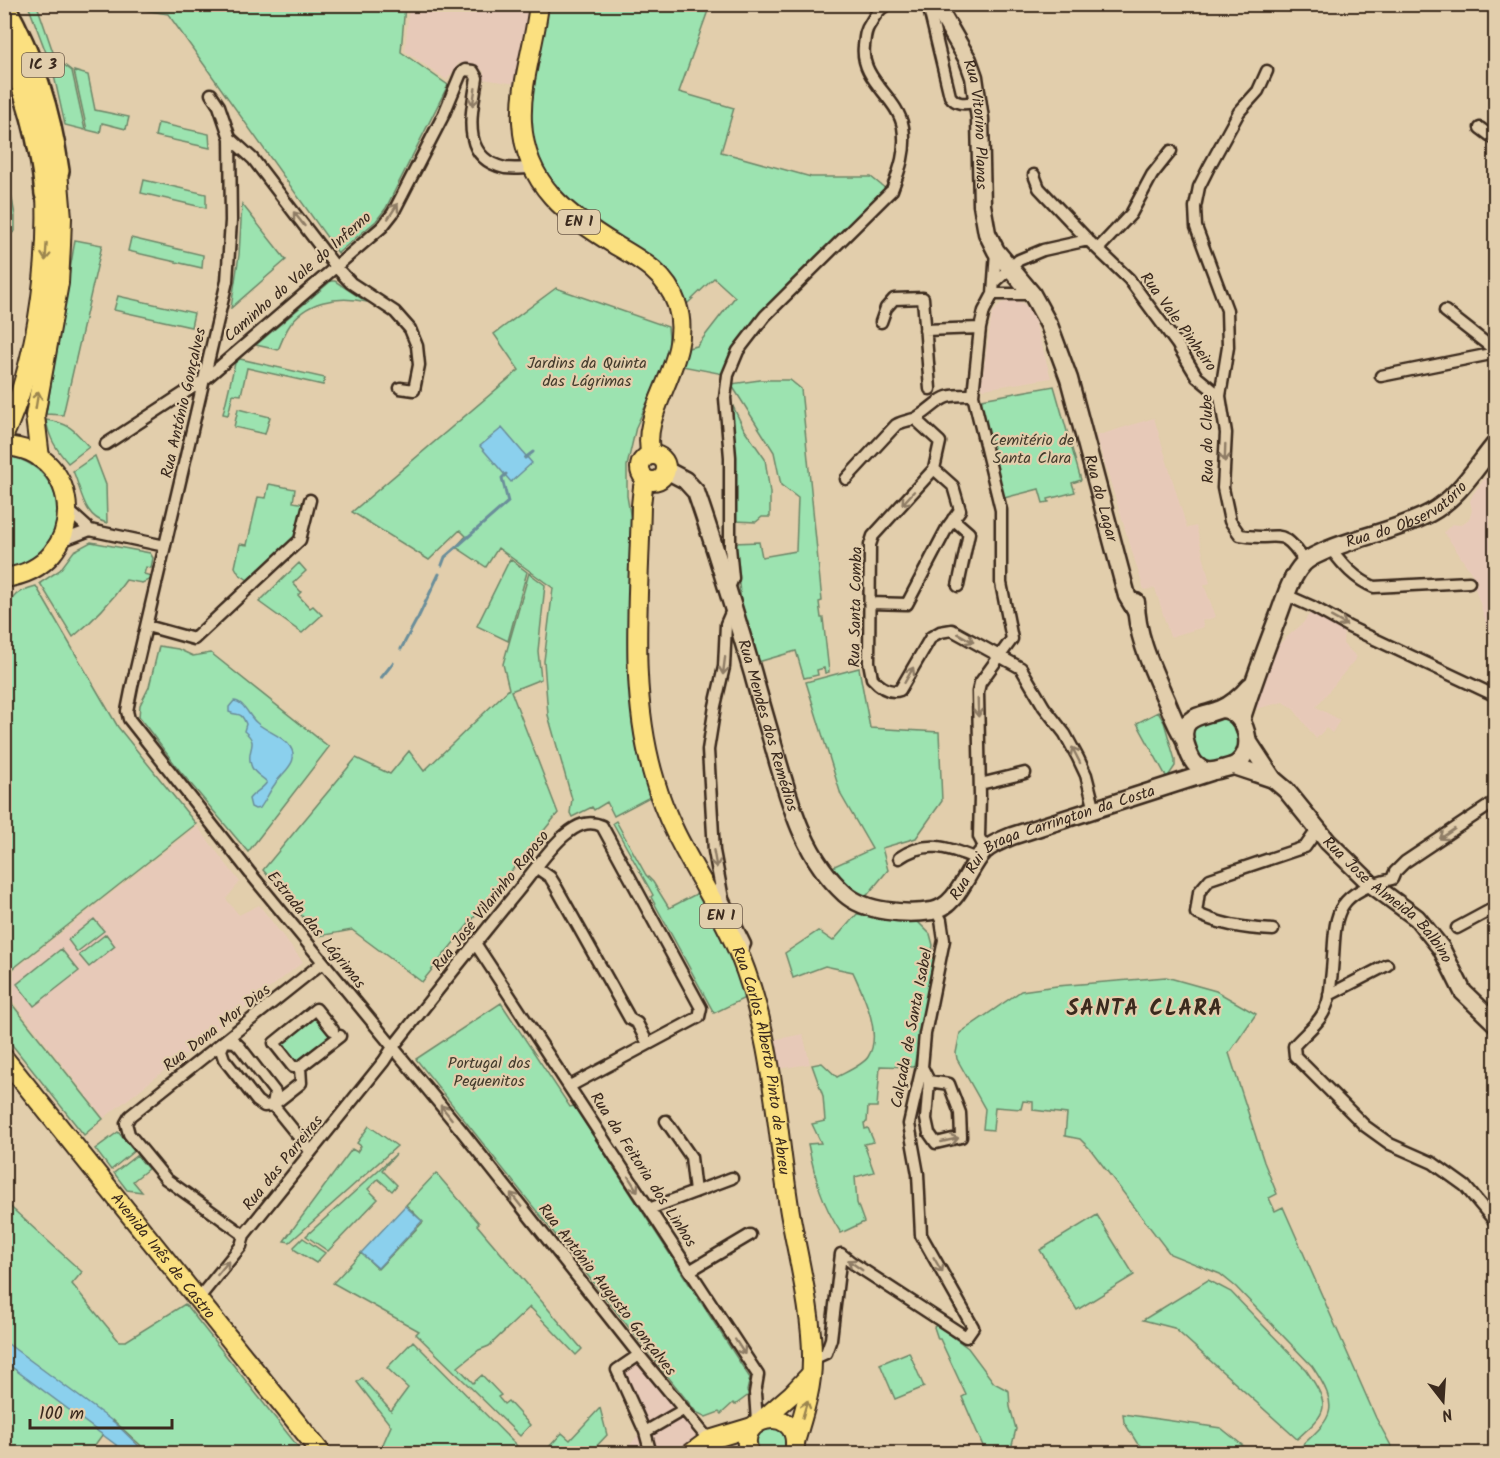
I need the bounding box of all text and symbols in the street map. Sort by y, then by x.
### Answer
road number: IC 3 [22,53,64,77]
street label: Rua Vitorino Planas [956,56,994,190]
one-way arrow [469,87,480,106]
one-way arrow [386,203,399,220]
street label: Caminho do Vale do Inferno [218,206,378,348]
road number: EN 1 [558,210,600,234]
one-way arrow [293,212,306,228]
one-way arrow [40,241,51,261]
street label: Rua Vale Pinheiro [1133,267,1223,377]
street label: Rua António Gonçalves [155,325,213,481]
park label: Jardins da Quinta das Lágrimas [527,351,647,394]
one-way arrow [32,391,43,411]
street label: Rua do Clube [1195,394,1221,484]
park label: Cemitério de Santa Clara [990,428,1074,471]
one-way arrow [1220,443,1231,463]
street label: Rua do Lagar [1077,452,1125,546]
street label: Rua do Observatório [1342,475,1473,555]
one-way arrow [901,490,915,505]
street label: Rua Santa Comba [842,546,870,668]
one-way arrow [1330,615,1347,627]
one-way arrow [957,632,974,644]
street label: Rua Mendes dos Remédios [731,636,805,815]
one-way arrow [718,655,729,675]
one-way arrow [903,667,915,684]
one-way arrow [973,698,984,718]
one-way arrow [1070,747,1081,765]
street label: Rua Rui Braga Carrington da Costa [943,778,1158,906]
street label: Rua José Vilarinho Raposo [426,825,556,977]
one-way arrow [1439,828,1456,840]
street label: Rua José Almeida Balbino [1317,830,1459,967]
one-way arrow [710,848,721,868]
street label: Estrada das Lágrimas [260,865,372,995]
road number: EN 1 [700,904,742,928]
street label: Rua Carlos Alberto Pinto de Abreu [725,943,797,1177]
street label: Calçada de Santa Isabel [884,946,940,1110]
street label: Rua Dona Mor Dias [158,978,276,1078]
district label: SANTA CLARA [1066,992,1224,1027]
park label: Portugal dos Pequenitos [448,1051,530,1094]
street label: Rua da Feitoria dos Linhos [583,1087,703,1253]
one-way arrow [440,1104,453,1120]
street label: Rua das Parreiras [236,1109,330,1216]
one-way arrow [940,1133,959,1145]
one-way arrow [627,1176,639,1192]
street label: Avenida Inês de Castro [104,1187,222,1325]
one-way arrow [510,1192,523,1208]
street label: Rua António Augusto Gonçalves [532,1198,683,1382]
one-way arrow [932,1256,944,1273]
one-way arrow [848,1259,864,1271]
one-way arrow [216,1260,229,1276]
one-way arrow [735,1338,747,1355]
north arrow [1413,1371,1473,1431]
scale bar [30,1392,172,1430]
text: 100 m [39,1400,84,1429]
one-way arrow [800,1400,811,1419]
text: N [1438,1400,1455,1427]

